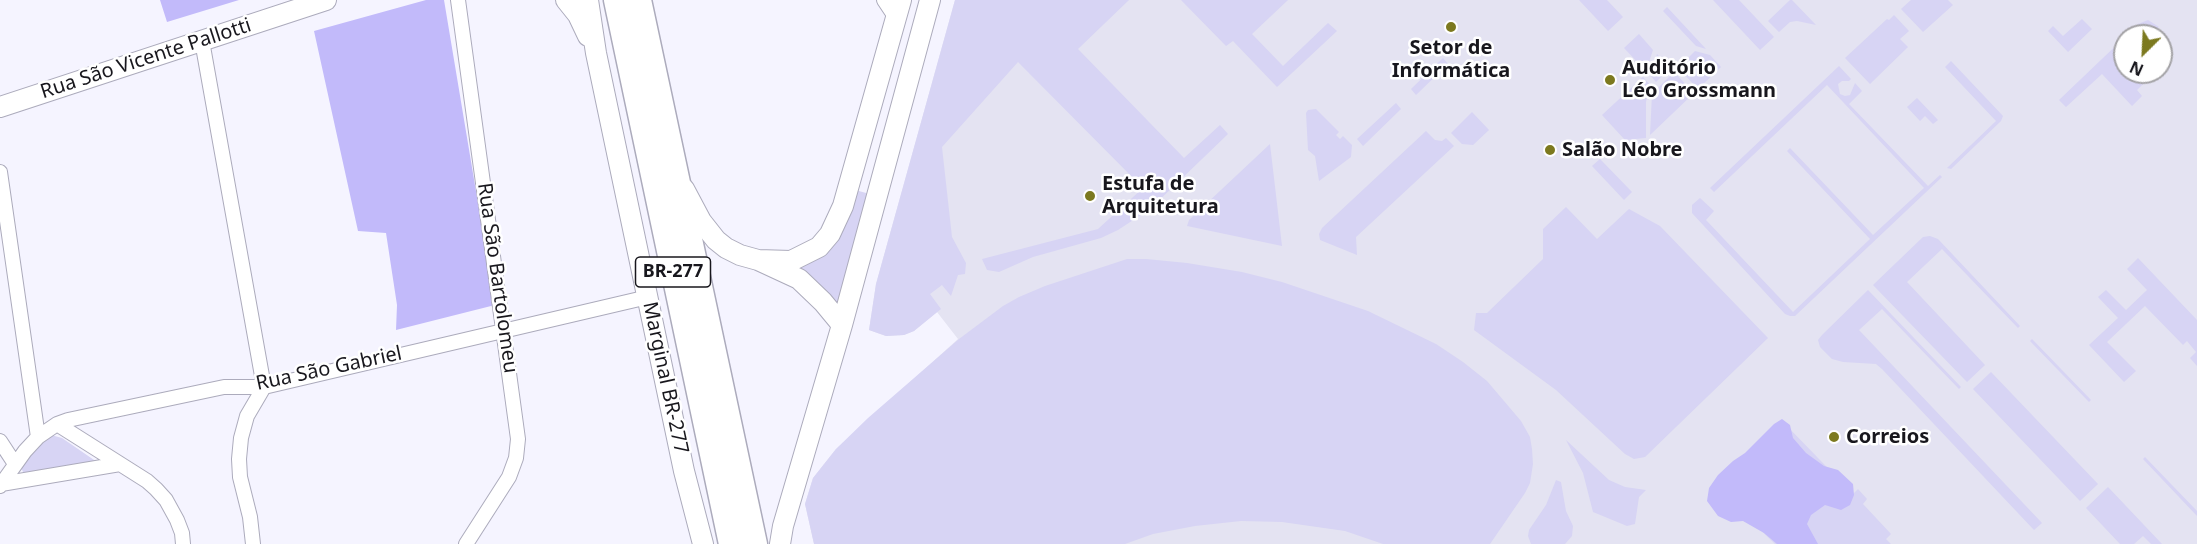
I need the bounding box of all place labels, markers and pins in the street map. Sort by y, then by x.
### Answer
marker: Setor de Informática [1444,20,1458,34]
place label: Setor de Informática [1392,36,1510,83]
place label: Auditório Léo Grossmann [1622,56,1776,103]
marker: Auditório Léo Grossmann [1603,73,1617,87]
place label: Salão Nobre [1562,138,1683,162]
marker: Salão Nobre [1543,143,1557,157]
place label: Estufa de Arquitetura [1102,172,1219,219]
marker: Estufa de Arquitetura [1083,189,1097,203]
place label: Correios [1846,425,1929,449]
marker: Correios [1827,430,1841,444]

